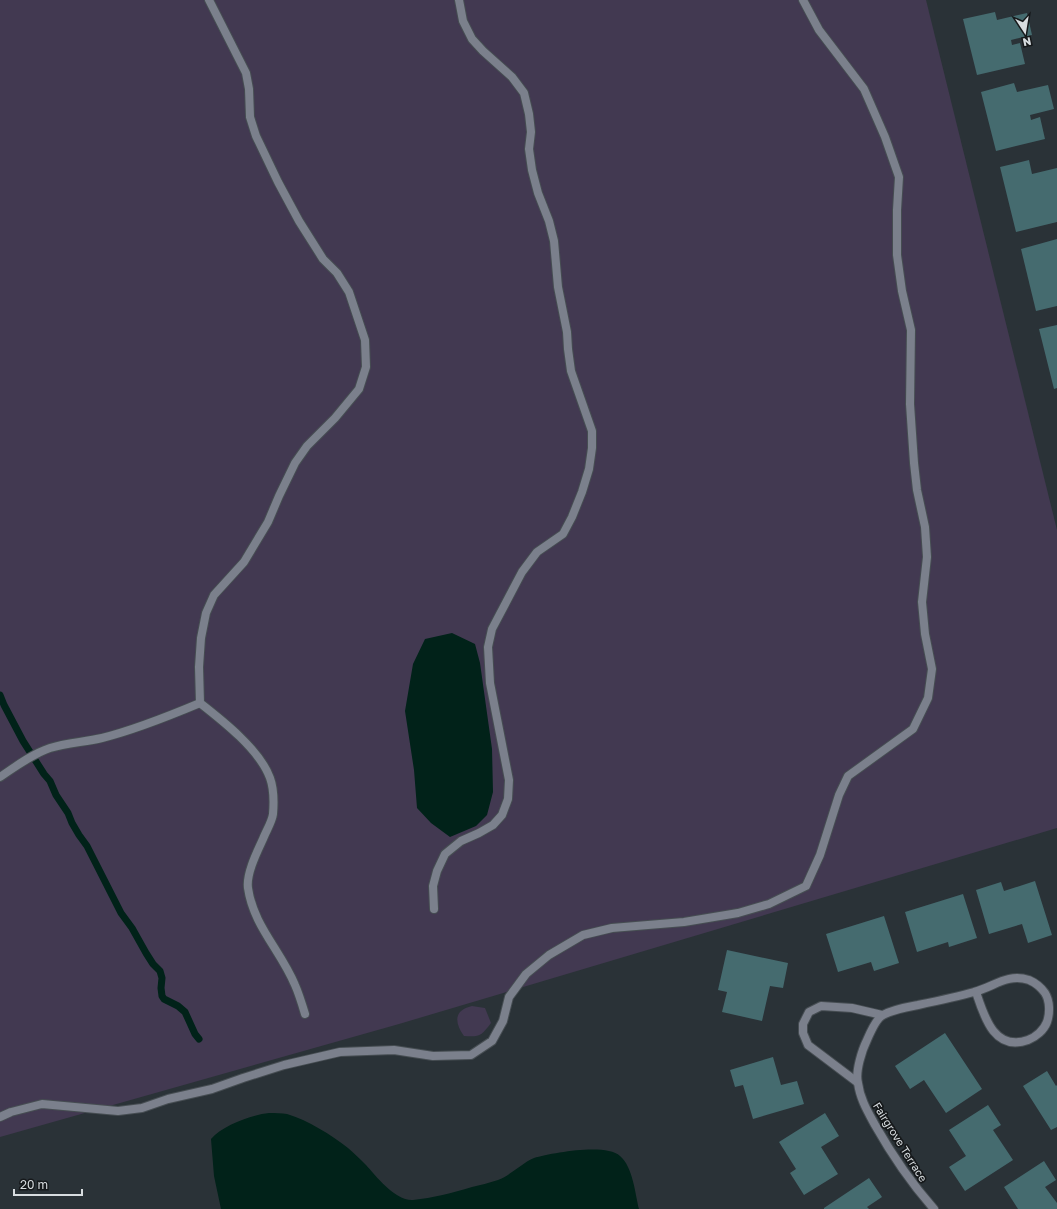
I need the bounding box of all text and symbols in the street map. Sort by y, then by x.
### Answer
north arrow [1005,12,1045,52]
text: N [1022,35,1033,49]
street label: Fairgrove Terrace [871,1100,930,1184]
scale bar [14,1171,82,1197]
text: 20 m [20,1177,48,1192]

